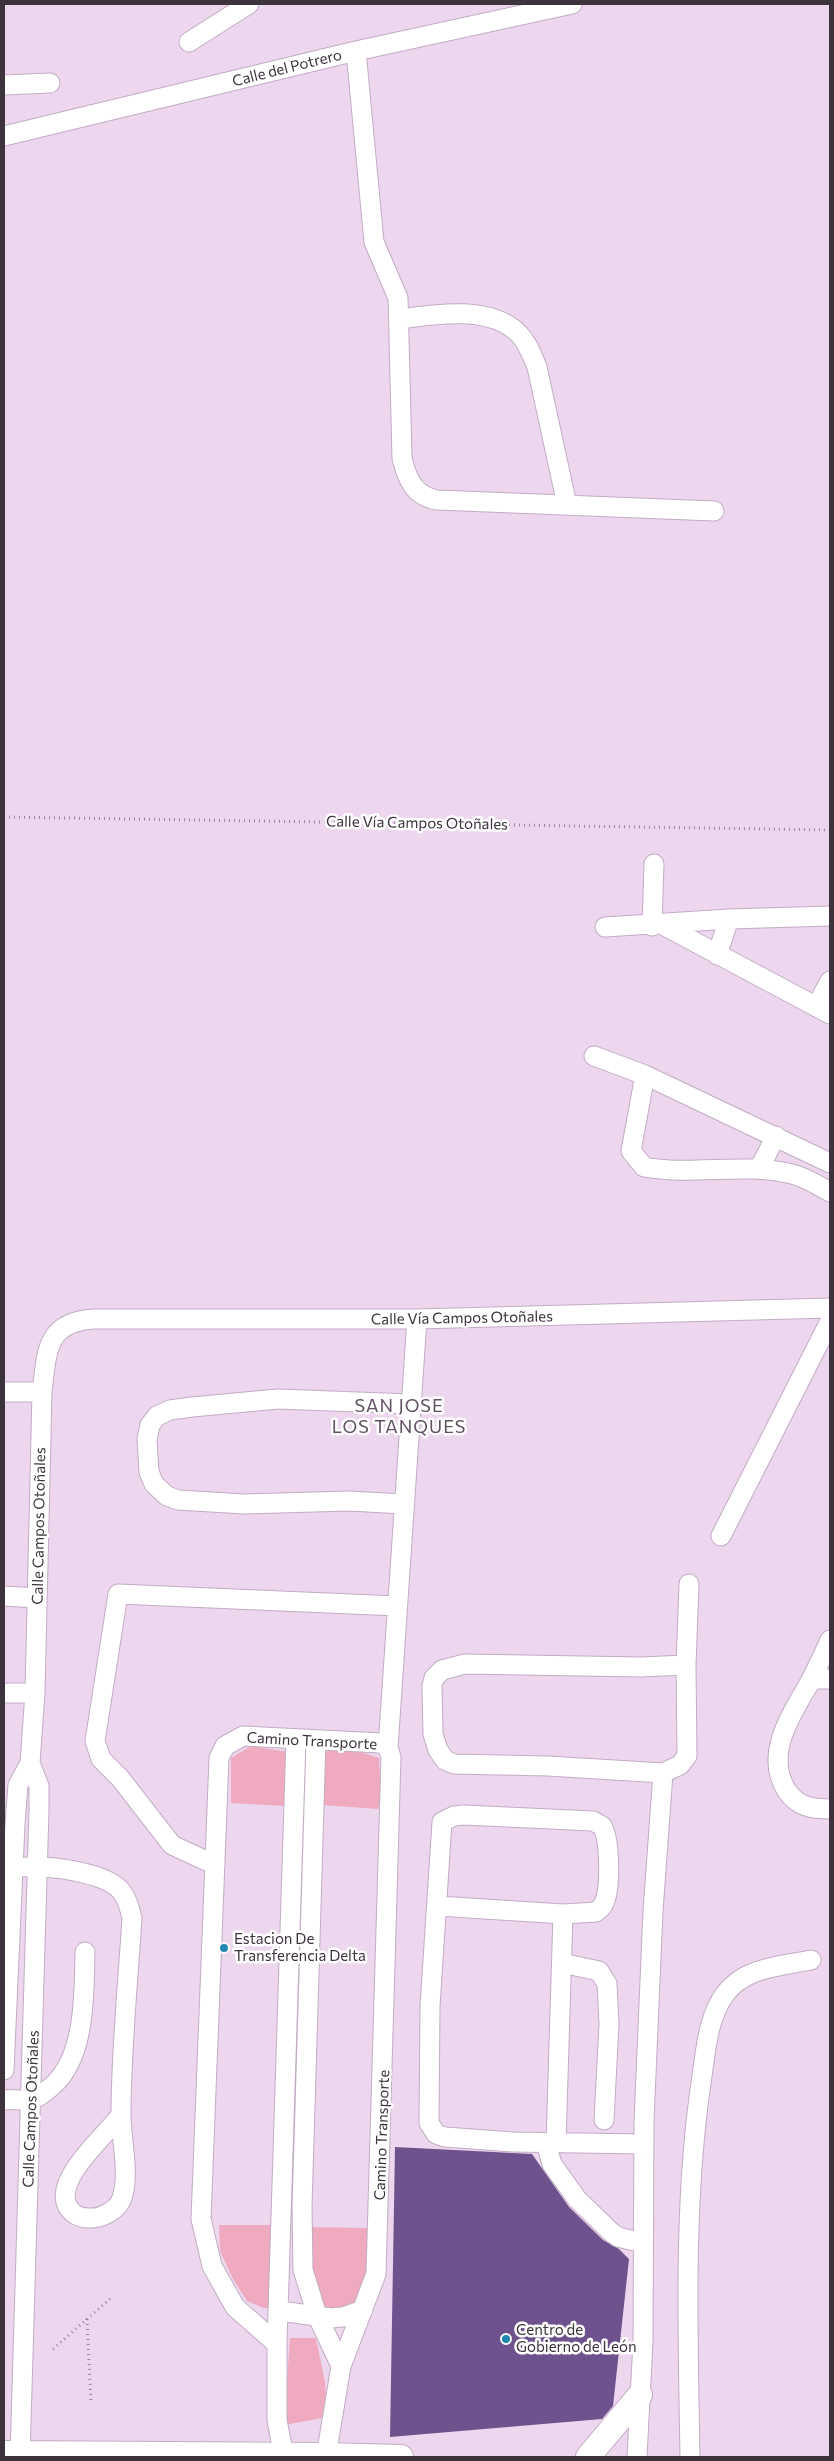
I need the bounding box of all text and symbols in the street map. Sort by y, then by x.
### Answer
street label: Calle del Potrero [230,46,344,90]
street label: Calle Vía Campos Otoñales [326,812,508,834]
street label: Calle Vía Campos Otoñales [371,1307,553,1329]
district label: SAN JOSE LOS TANQUES [330,1395,468,1438]
street label: Calle Campos Otoñales [29,1447,49,1605]
street label: Camino Transporte [246,1729,378,1753]
place label: Estacion De Transferencia Delta [234,1930,366,1965]
marker: Estacion De Transferencia Delta [218,1942,230,1954]
street label: Calle Campos Otoñales [19,2030,43,2188]
street label: Camino Transporte [371,2069,393,2201]
place label: Centro de Gobierno de León [516,2321,637,2356]
marker: Centro de Gobierno de León [500,2333,512,2345]

